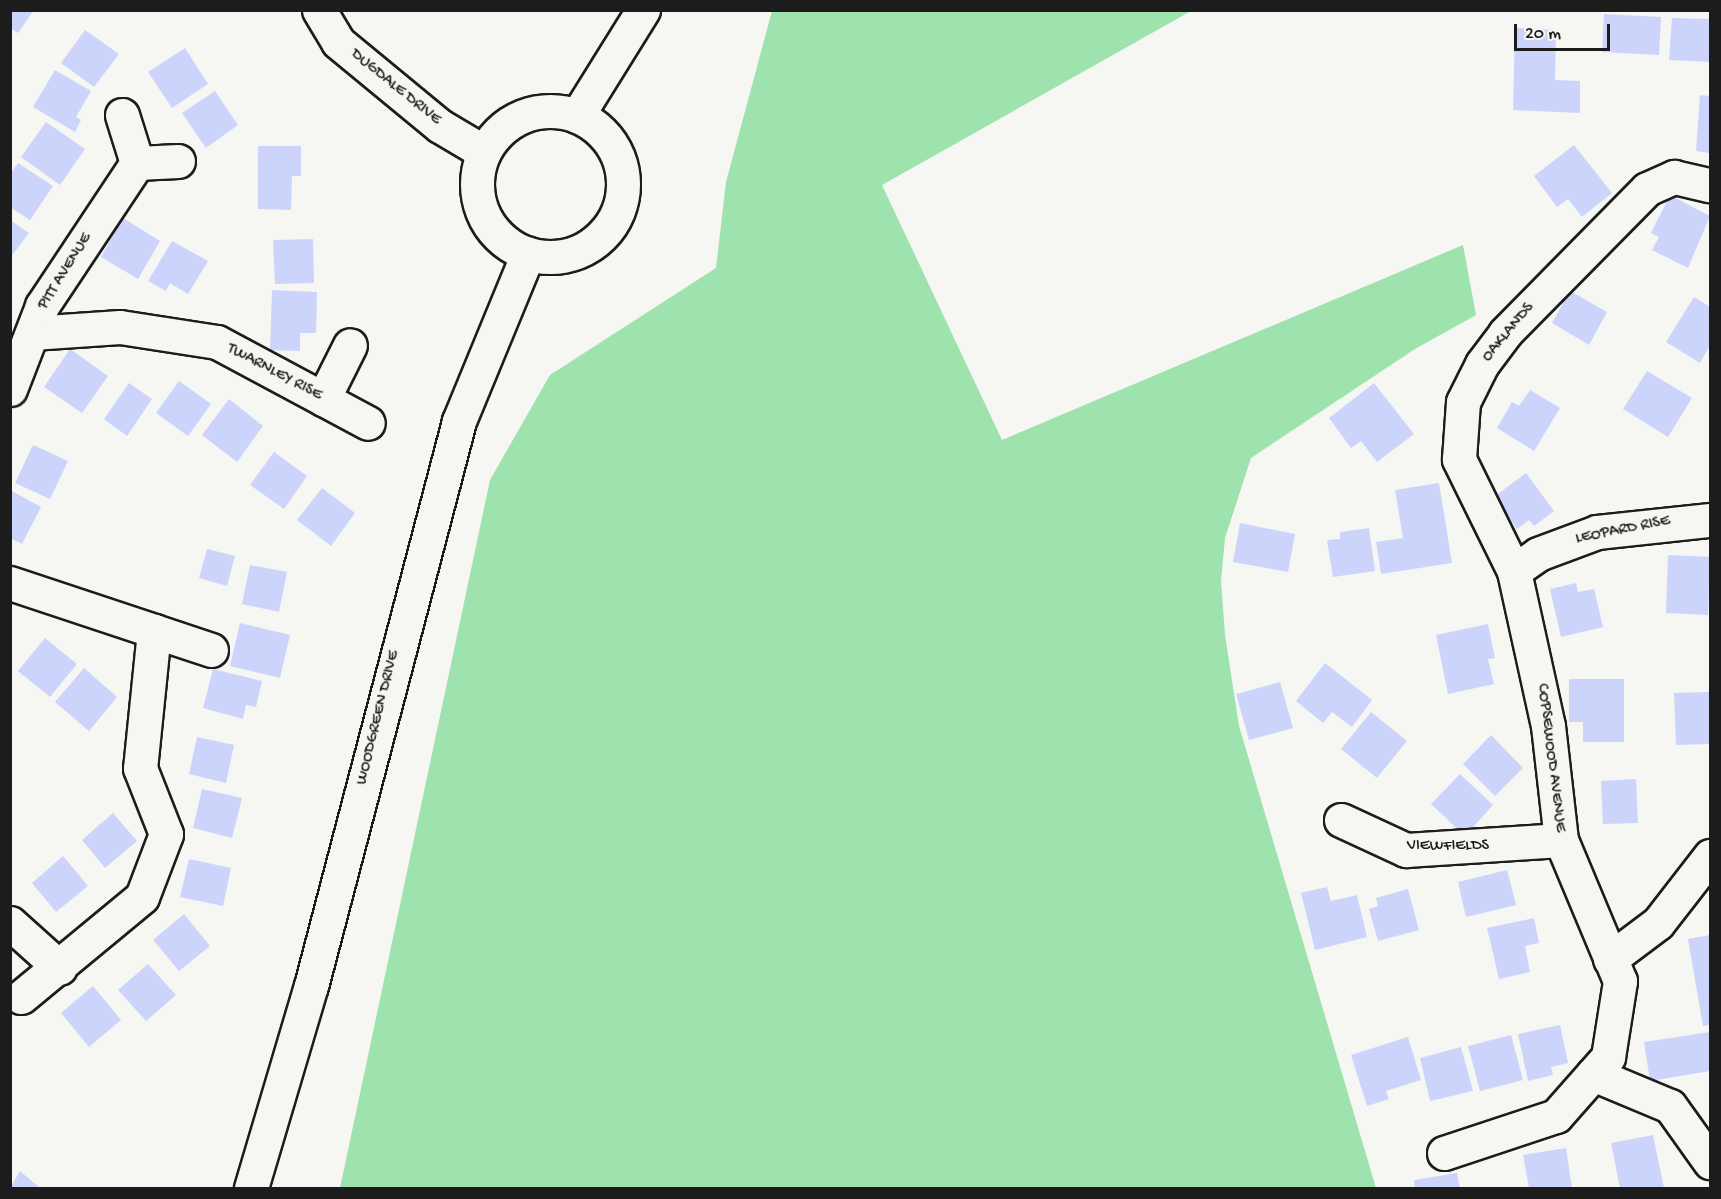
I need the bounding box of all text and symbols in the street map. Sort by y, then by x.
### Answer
scale bar [1517,12,1613,50]
text: 20 m [1525,24,1561,45]
street label: DUGDALE DRIVE [346,46,444,130]
street label: PITT AVENUE [35,230,97,314]
street label: OAKLANDS [1479,299,1539,367]
street label: TWARNLEY RISE [223,340,325,406]
street label: LEOPARD RISE [1574,512,1672,550]
street label: WOODGREEN DRIVE [353,649,405,787]
street label: COPSEWOOD AVENUE [1531,683,1569,833]
street label: VIEWFIELDS [1407,837,1489,857]

